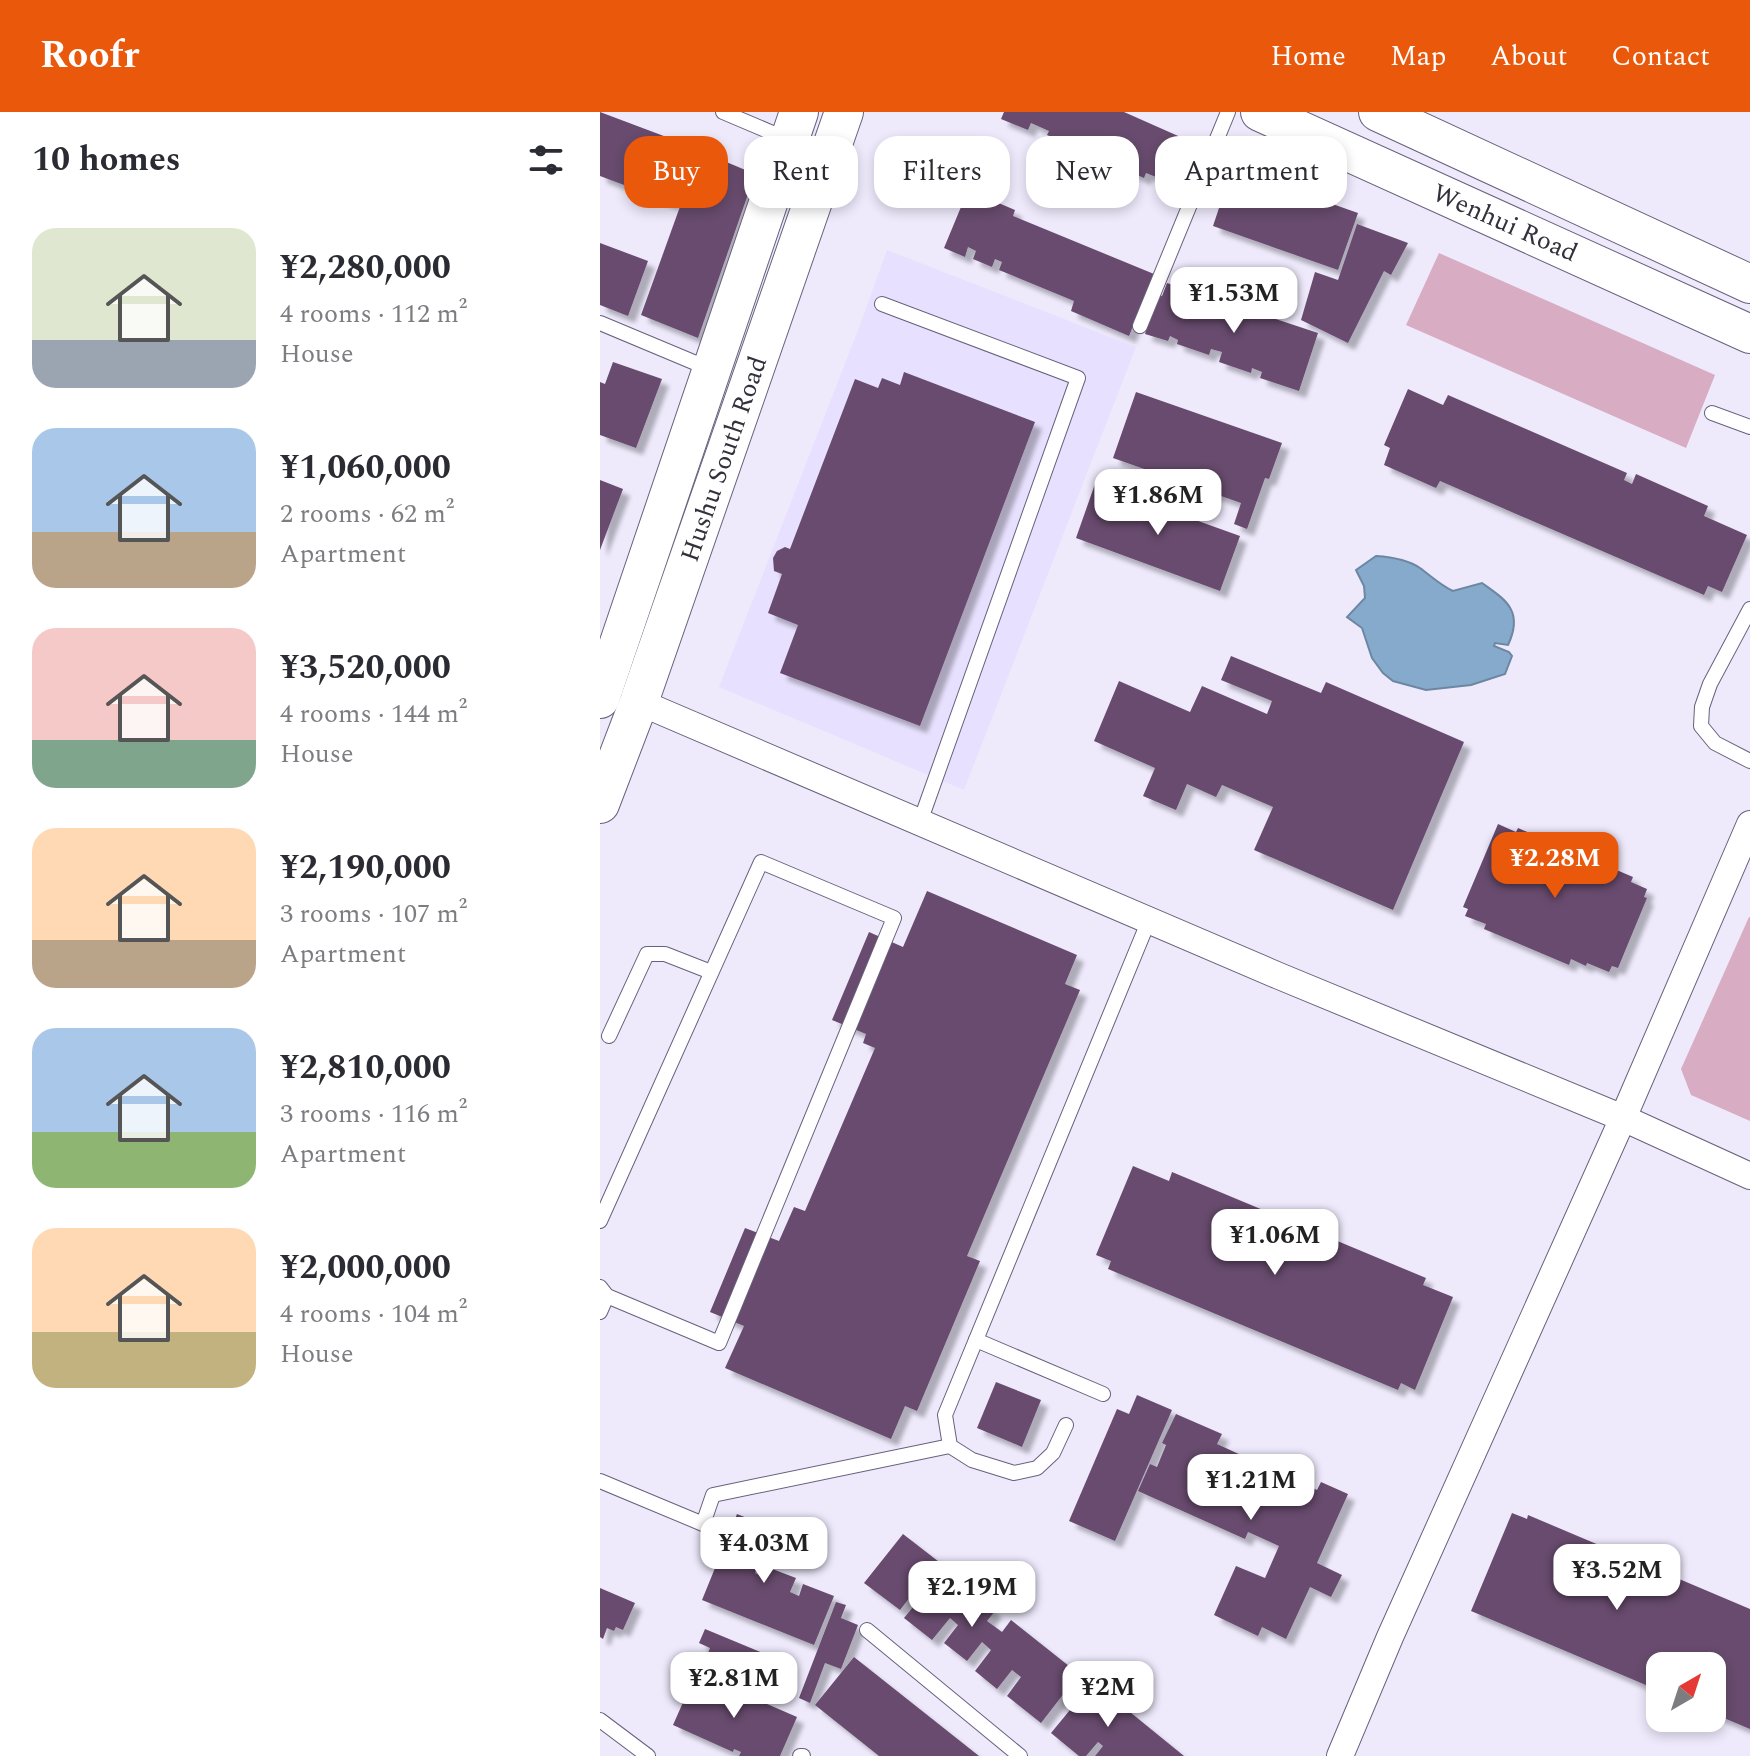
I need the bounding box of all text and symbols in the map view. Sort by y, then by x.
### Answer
text: Roofr [40,27,140,85]
text: Home [1270,35,1346,78]
text: Map [1390,35,1446,78]
text: About [1490,35,1567,78]
text: Contact [1611,35,1710,78]
text: 10 homes [32,134,181,186]
chip: Buy [624,136,728,208]
chip: Rent [744,136,858,208]
chip: Filters [874,136,1010,208]
chip: New [1026,136,1139,208]
chip: Apartment [1155,136,1347,208]
icon: filters [524,138,568,182]
street label: Wenhui Road [1426,173,1584,273]
text: ¥2,280,000 [280,242,451,294]
icon: home [96,260,192,356]
pin: ¥1.53M [1169,267,1299,335]
text: ¥1.53M [1188,273,1280,313]
text: 4 rooms · 112 m² [280,294,467,334]
text: House [280,334,354,374]
street label: Hushu South Road [670,351,778,567]
text: ¥1,060,000 [280,442,451,494]
icon: home [96,460,192,556]
pin: ¥1.86M [1093,469,1223,537]
text: ¥1.86M [1112,475,1204,515]
text: 2 rooms · 62 m² [280,494,454,534]
text: Apartment [280,534,406,574]
text: ¥3,520,000 [280,642,451,694]
icon: home [96,660,192,756]
text: 4 rooms · 144 m² [280,694,467,734]
text: House [280,734,354,774]
pin: ¥2.28M [1490,832,1620,900]
text: ¥2.28M [1509,838,1601,878]
text: ¥2,190,000 [280,842,451,894]
icon: home [96,860,192,956]
text: 3 rooms · 107 m² [280,894,467,934]
text: Apartment [280,934,406,974]
text: ¥2,810,000 [280,1042,451,1094]
icon: home [96,1060,192,1156]
text: 3 rooms · 116 m² [280,1094,467,1134]
text: Apartment [280,1134,406,1174]
pin: ¥1.06M [1210,1209,1340,1277]
text: ¥1.06M [1229,1215,1321,1255]
text: ¥2,000,000 [280,1242,451,1294]
icon: home [96,1260,192,1356]
text: 4 rooms · 104 m² [280,1294,467,1334]
text: House [280,1334,354,1374]
pin: ¥1.21M [1186,1454,1316,1522]
text: ¥1.21M [1205,1460,1297,1500]
pin: ¥4.03M [699,1517,829,1585]
text: ¥4.03M [718,1523,810,1563]
pin: ¥3.52M [1552,1544,1682,1612]
text: ¥3.52M [1571,1550,1663,1590]
pin: ¥2.19M [907,1561,1037,1629]
text: ¥2.19M [926,1567,1018,1607]
pin: ¥2.81M [669,1652,799,1720]
north arrow [1646,1652,1726,1732]
map controls [1646,1652,1726,1732]
text: ¥2.81M [688,1658,780,1698]
pin: ¥2M [1069,1661,1147,1729]
text: ¥2M [1080,1667,1136,1707]

